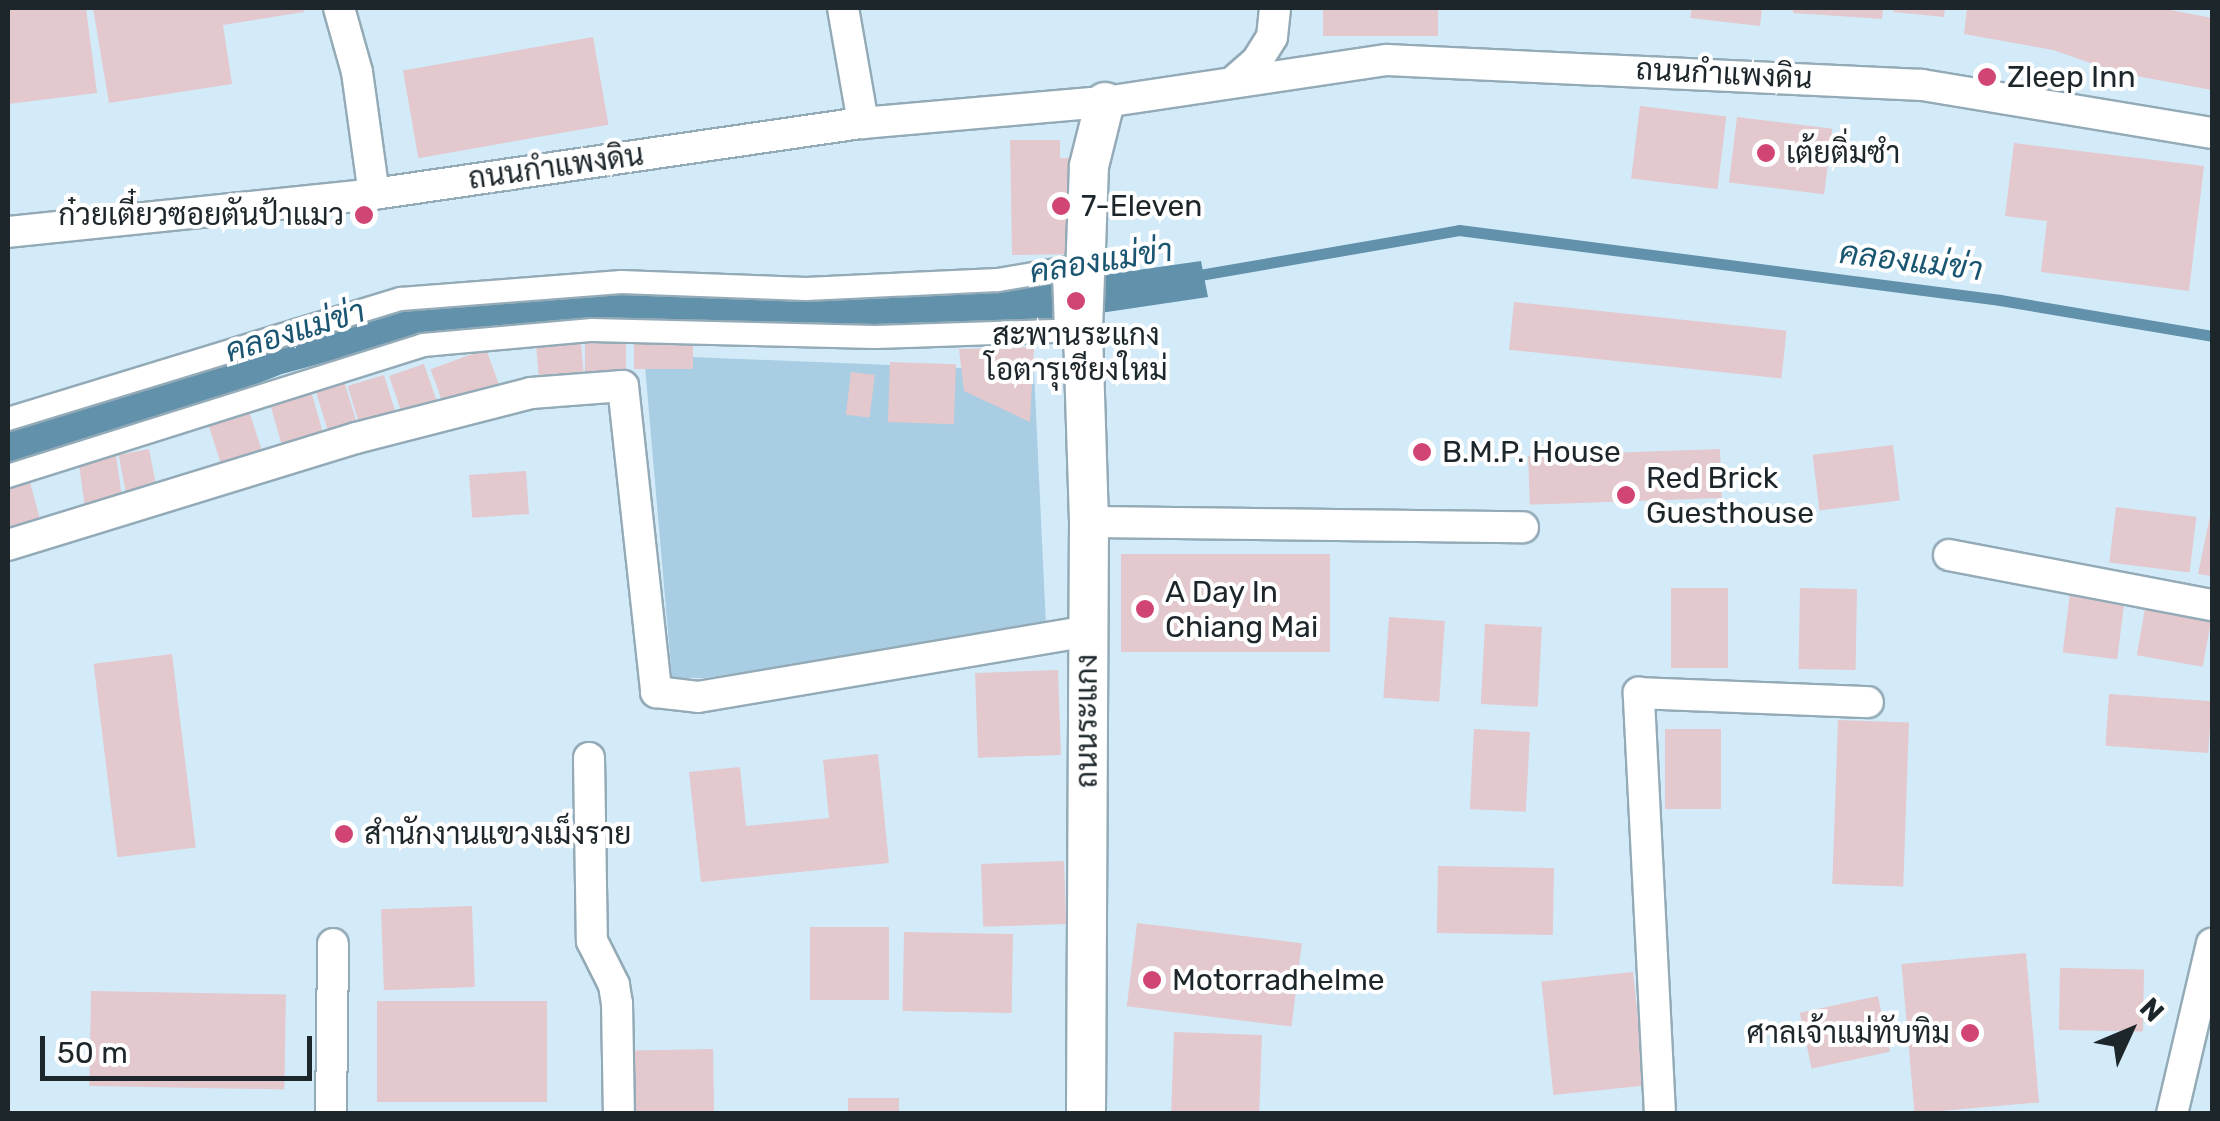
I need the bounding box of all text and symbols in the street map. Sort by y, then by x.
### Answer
street label: ถนนกำแพงดิน [1635,51,1813,97]
place label: Zleep Inn [2007,59,2136,95]
marker: Zleep Inn [1976,66,1998,88]
place label: เต้ยติ่มซำ [1786,135,1900,171]
street label: ถนนกำแพงดิน [466,137,646,197]
marker: เต้ยติ่มซำ [1755,142,1777,164]
place label: 7-Eleven [1081,188,1202,224]
marker: 7-Eleven [1050,195,1072,217]
place label: ก๋วยเตี๋ยวซอยตันป้าแมว [58,197,344,233]
marker: ก๋วยเตี๋ยวซอยตันป้าแมว [353,204,375,226]
water label: คลองแม่ข่า [1027,231,1175,291]
water label: คลองแม่ข่า [1837,233,1985,289]
marker: สะพานระแกง โอตารุเชียงใหม่ [1065,290,1087,312]
water label: คลองแม่ข่า [221,292,369,370]
place label: สะพานระแกง โอตารุเชียงใหม่ [984,317,1168,388]
place label: B.M.P. House [1442,434,1621,470]
marker: B.M.P. House [1411,441,1433,463]
place label: Red Brick Guesthouse [1646,460,1814,530]
marker: Red Brick Guesthouse [1615,484,1637,506]
place label: A Day In Chiang Mai [1165,574,1318,644]
marker: A Day In Chiang Mai [1134,598,1156,620]
street label: ถนนระแกง [1069,654,1105,788]
place label: สำนักงานแขวงเม็งราย [364,816,631,852]
marker: สำนักงานแขวงเม็งราย [333,823,355,845]
place label: Motorradhelme [1172,962,1385,998]
marker: Motorradhelme [1141,969,1163,991]
north arrow [2080,981,2180,1081]
text: N [2133,991,2171,1029]
place label: ศาลเจ้าแม่ทับทิม [1746,1015,1950,1051]
scale bar [45,1016,318,1078]
marker: ศาลเจ้าแม่ทับทิม [1959,1022,1981,1044]
text: 50 m [57,1035,128,1071]

